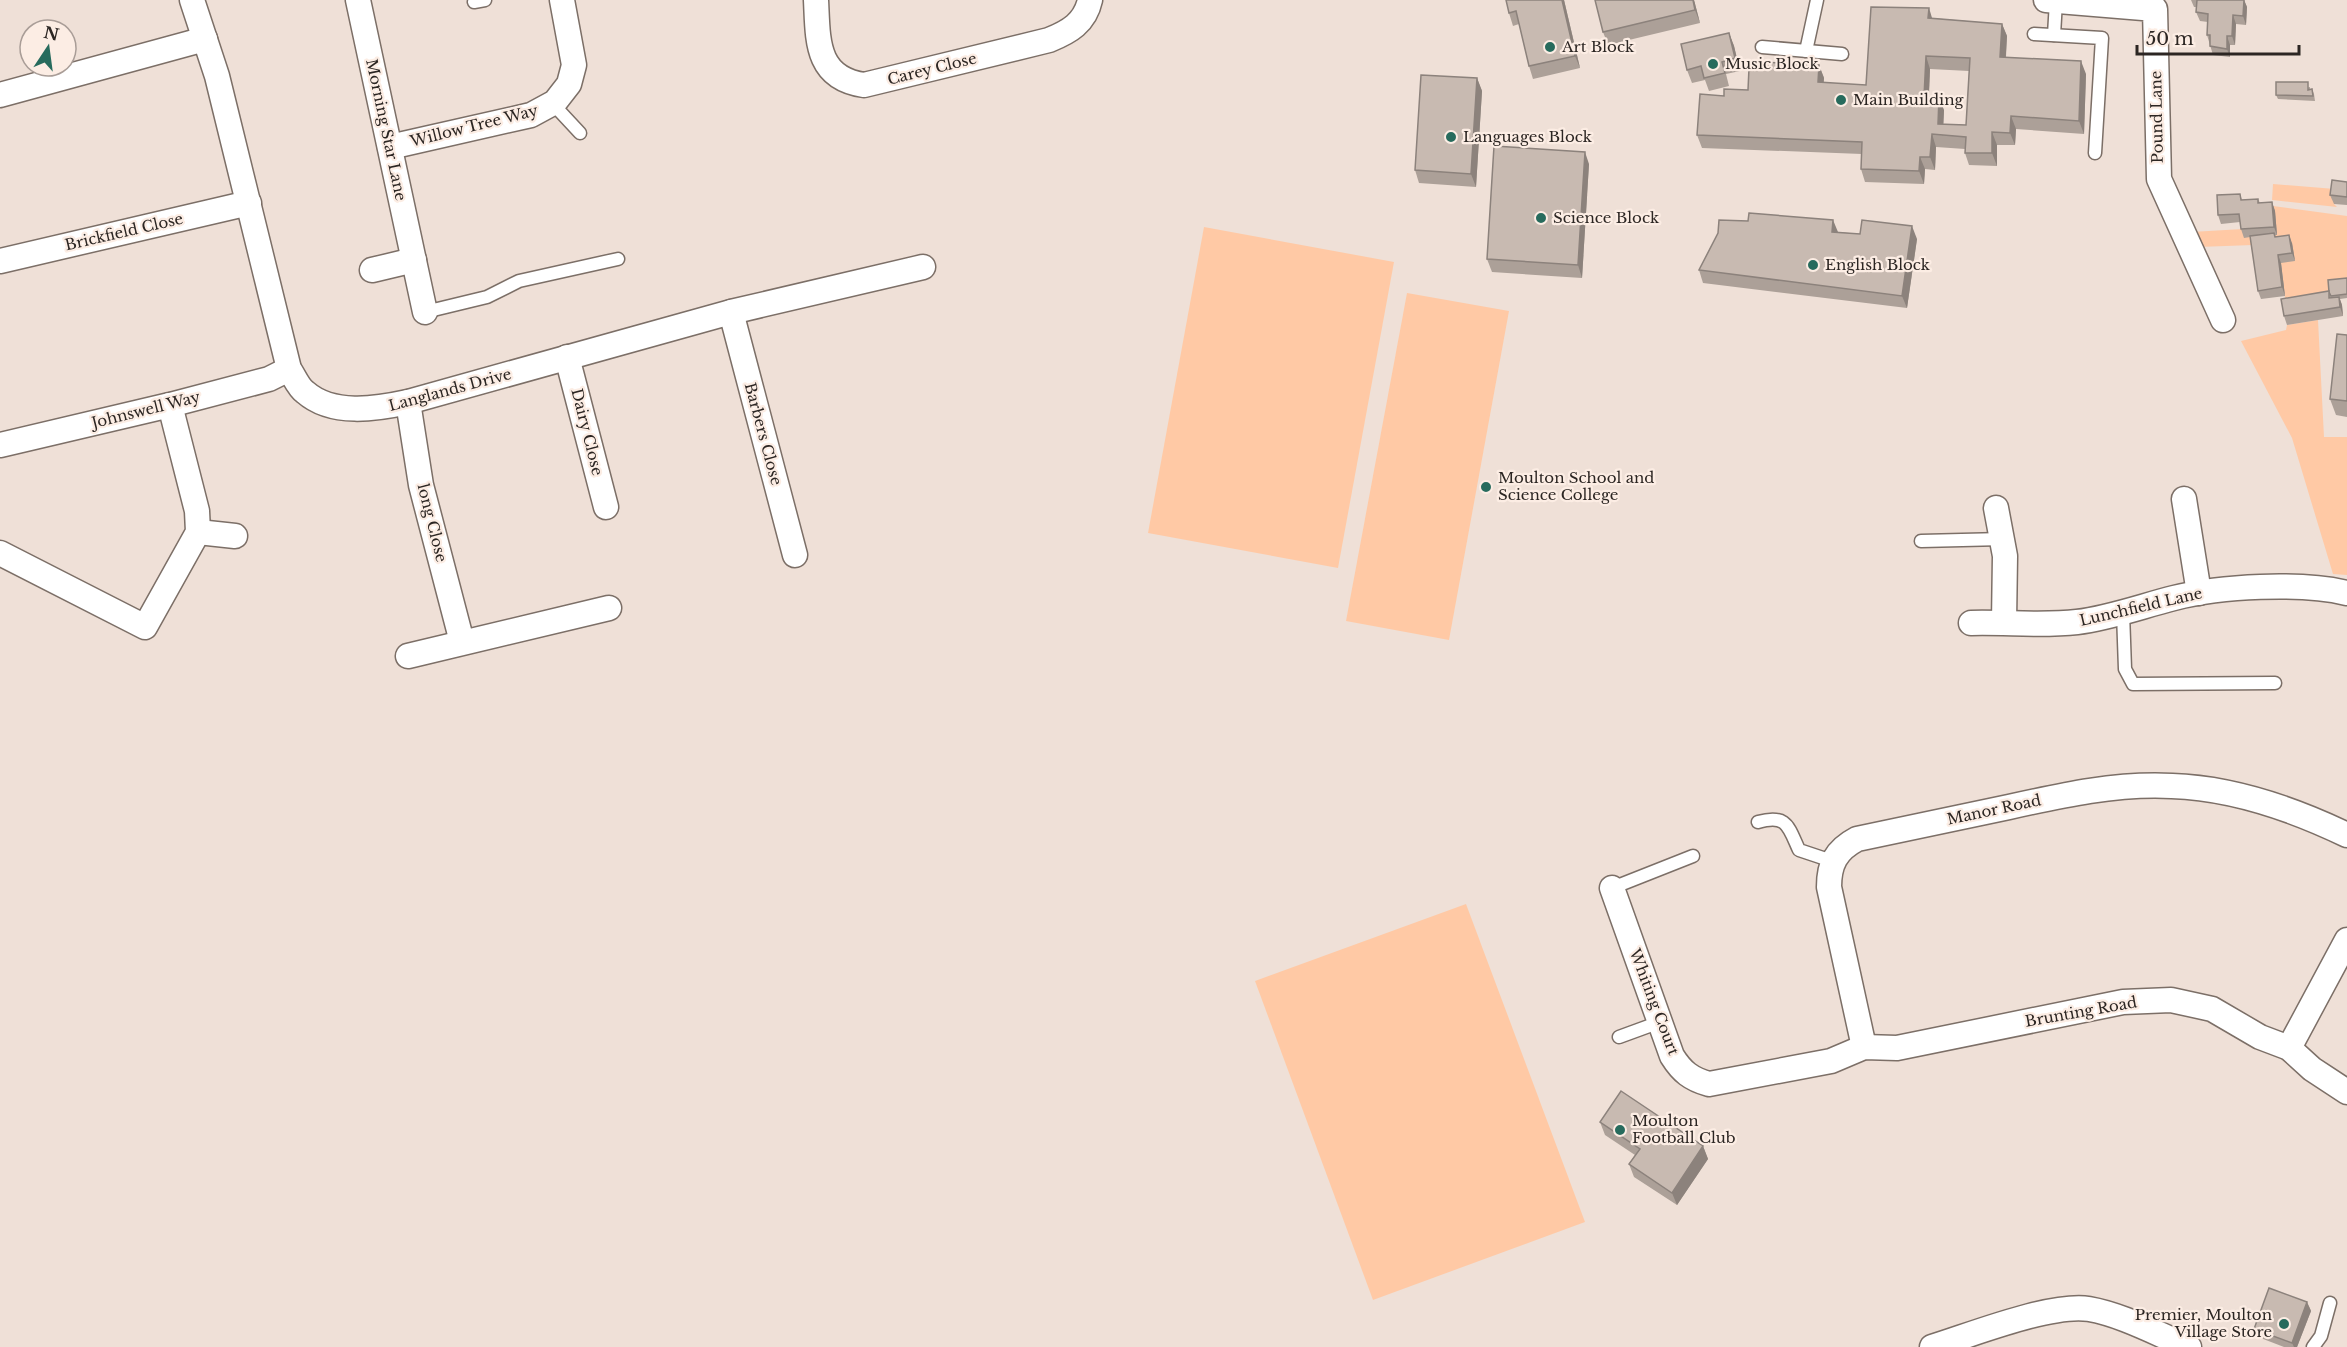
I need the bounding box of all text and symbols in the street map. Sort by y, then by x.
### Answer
north arrow [18,18,78,78]
scale bar [2137,18,2299,56]
text: N [42,22,61,45]
text: 50 m [2146,28,2194,50]
place label: Art Block [1561,37,1635,56]
marker: Art Block [1543,40,1557,54]
street label: Carey Close [885,48,978,89]
place label: Music Block [1725,54,1820,73]
street label: Morning Star Lane [362,57,411,203]
marker: Music Block [1706,57,1720,71]
street label: Pound Lane [2146,71,2167,163]
place label: Main Building [1853,90,1964,109]
marker: Main Building [1834,93,1848,107]
street label: Willow Tree Way [407,100,540,151]
place label: Languages Block [1463,127,1593,146]
marker: Languages Block [1444,130,1458,144]
place label: Science Block [1553,208,1660,227]
street label: Brickfield Close [63,209,185,254]
marker: Science Block [1534,211,1548,225]
place label: English Block [1825,255,1931,274]
marker: English Block [1806,258,1820,272]
street label: Langlands Drive [386,364,513,415]
street label: Barbers Close [741,380,786,487]
street label: Dairy Close [567,386,608,477]
street label: Johnswell Way [88,387,203,433]
place label: Moulton School and Science College [1498,468,1654,504]
marker: Moulton School and Science College [1479,480,1493,494]
street label: long Close [414,482,451,564]
street label: Lunchfield Lane [2078,583,2204,630]
street label: Manor Road [1945,790,2043,829]
street label: Whiting Court [1625,945,1684,1058]
street label: Brunting Road [2024,992,2138,1031]
place label: Moulton Football Club [1632,1111,1736,1147]
marker: Moulton Football Club [1613,1123,1627,1137]
place label: Premier, Moulton Village Store [2135,1305,2272,1341]
marker: Premier, Moulton Village Store [2277,1317,2291,1331]

